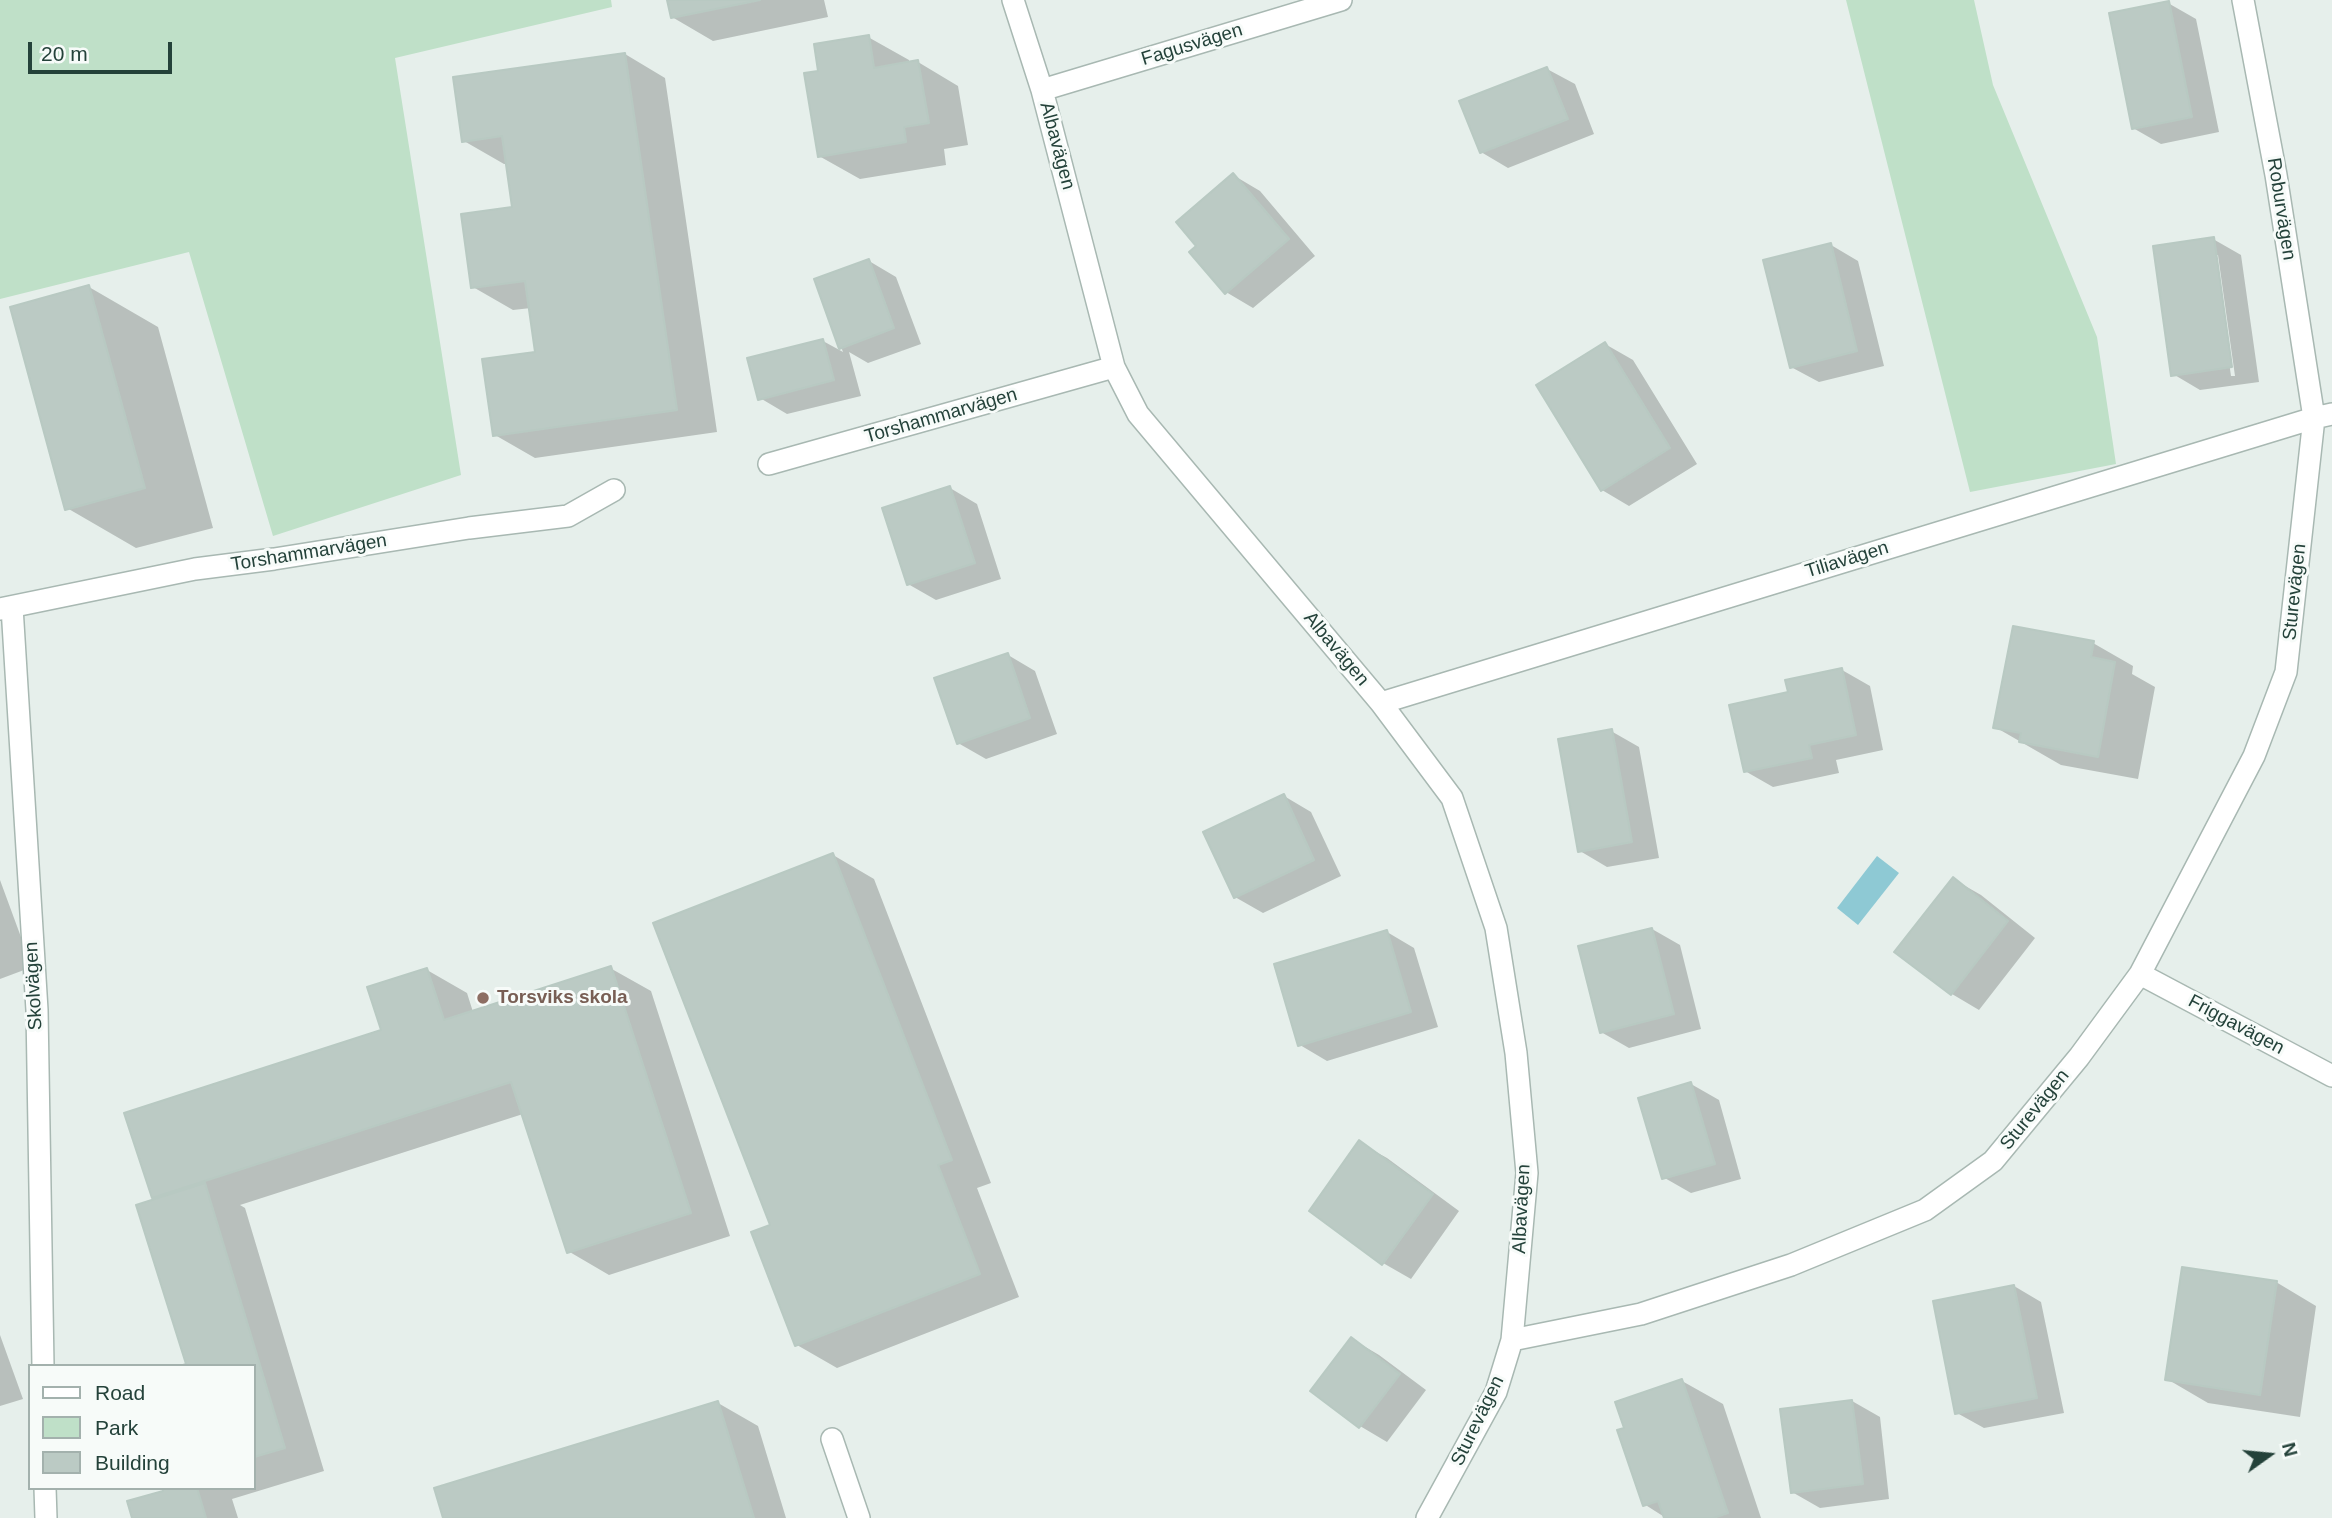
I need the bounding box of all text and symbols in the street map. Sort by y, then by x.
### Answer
street label: Fagusvägen [1139,19,1245,71]
scale bar [32,28,175,72]
text: 20 m [41,42,88,65]
street label: Albavägen [1034,100,1080,192]
street label: Roburvägen [2262,156,2300,262]
street label: Torshammarvägen [862,383,1020,449]
street label: Torshammarvägen [230,529,388,577]
street label: Tiliavägen [1803,537,1891,583]
street label: Sturevägen [2279,542,2311,642]
street label: Albavägen [1298,607,1374,691]
street label: Skolvägen [20,941,48,1031]
place label: Torsviks skola [497,987,628,1009]
marker: Torsviks skola [475,990,491,1006]
street label: Friggavägen [2184,990,2288,1060]
street label: Sturevägen [1996,1065,2074,1155]
street label: Albavägen [1508,1164,1536,1254]
legend [28,1364,256,1490]
street label: Sturevägen [1446,1372,1510,1470]
text: Road [95,1381,145,1404]
text: Park [95,1416,138,1439]
north arrow [2234,1420,2304,1490]
text: N [2278,1440,2302,1459]
text: Building [95,1451,170,1474]

